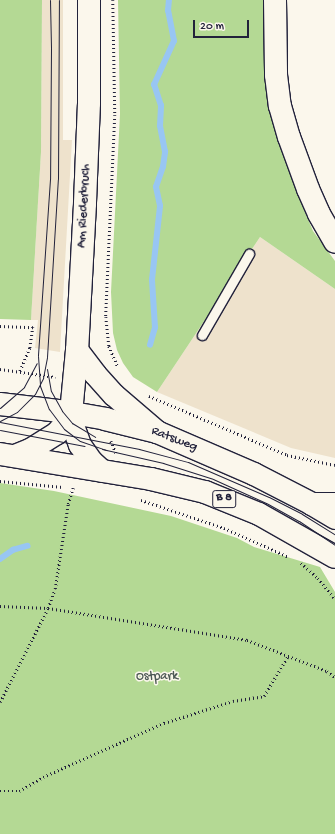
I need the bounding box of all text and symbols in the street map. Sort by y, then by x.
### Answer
scale bar [195,12,251,38]
text: 20 m [200,20,224,34]
street label: Am Riederbruch [75,164,95,248]
street label: Ratsweg [149,424,199,456]
road number: B 8 [212,489,236,509]
park label: Ostpark [136,669,178,685]

